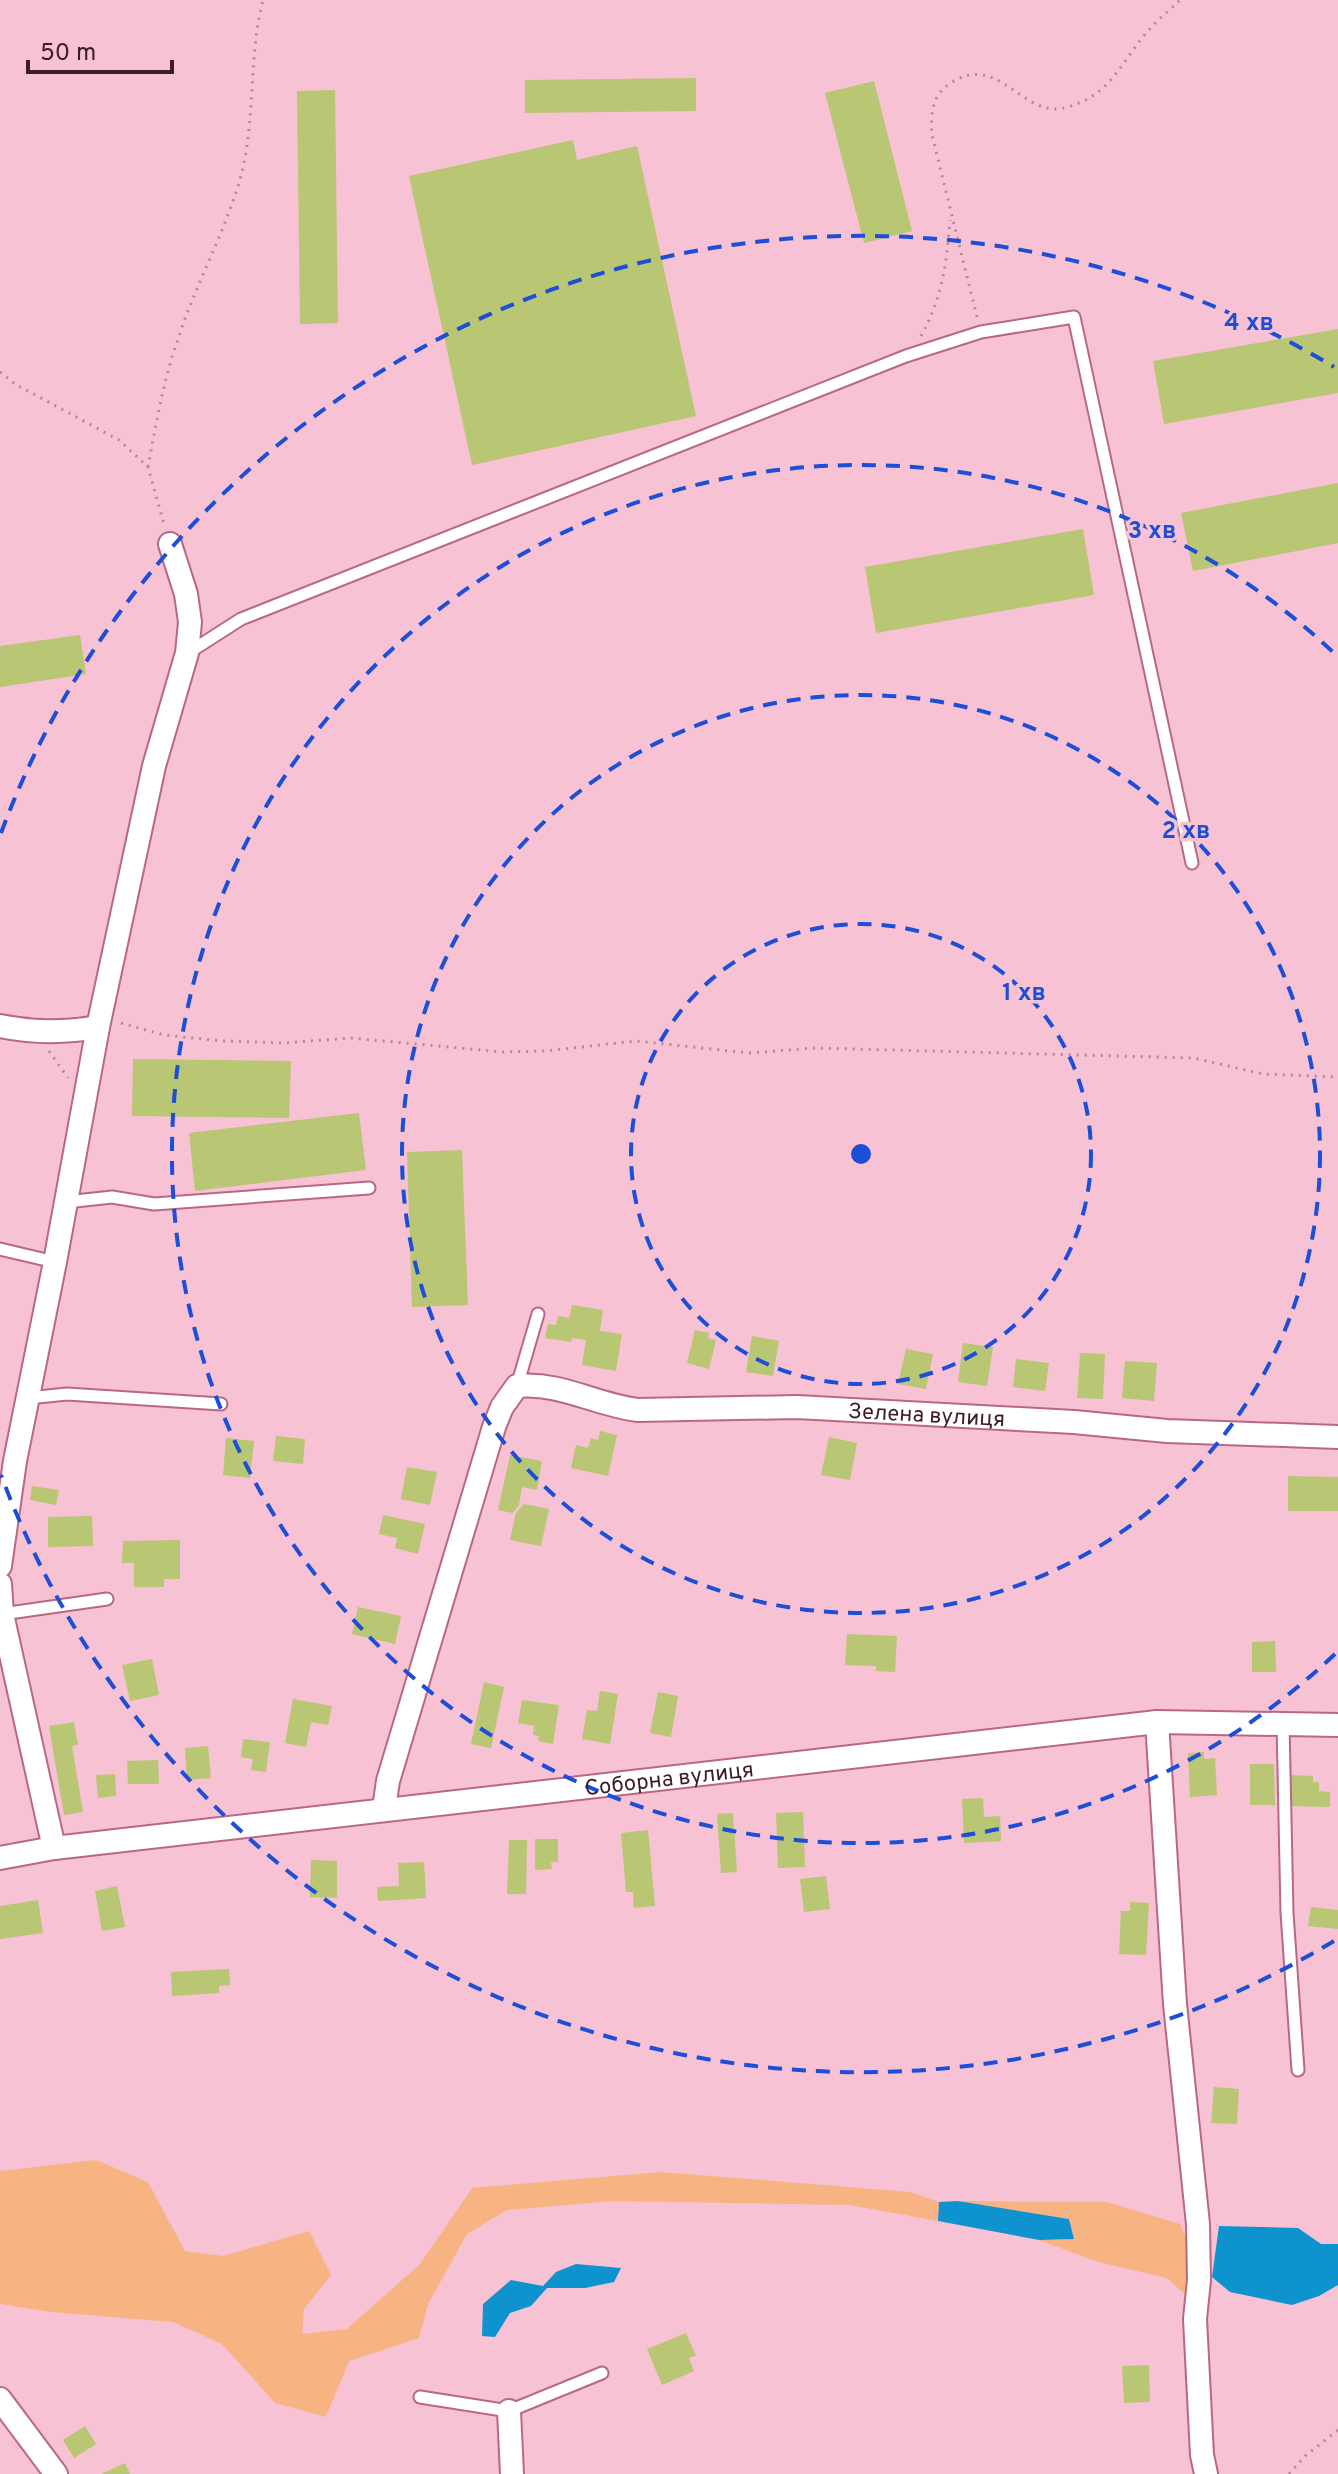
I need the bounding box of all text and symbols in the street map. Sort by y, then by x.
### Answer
scale bar [28,24,172,74]
text: 50 m [40,39,96,69]
text: 4 хв [1224,309,1274,339]
text: 3 хв [1128,517,1176,547]
text: 2 хв [1162,817,1210,847]
text: 1 хв [1002,979,1046,1009]
centre of rings [847,1140,875,1168]
street label: Зелена вулиця [847,1399,1006,1434]
street label: Соборна вулиця [583,1757,755,1803]

